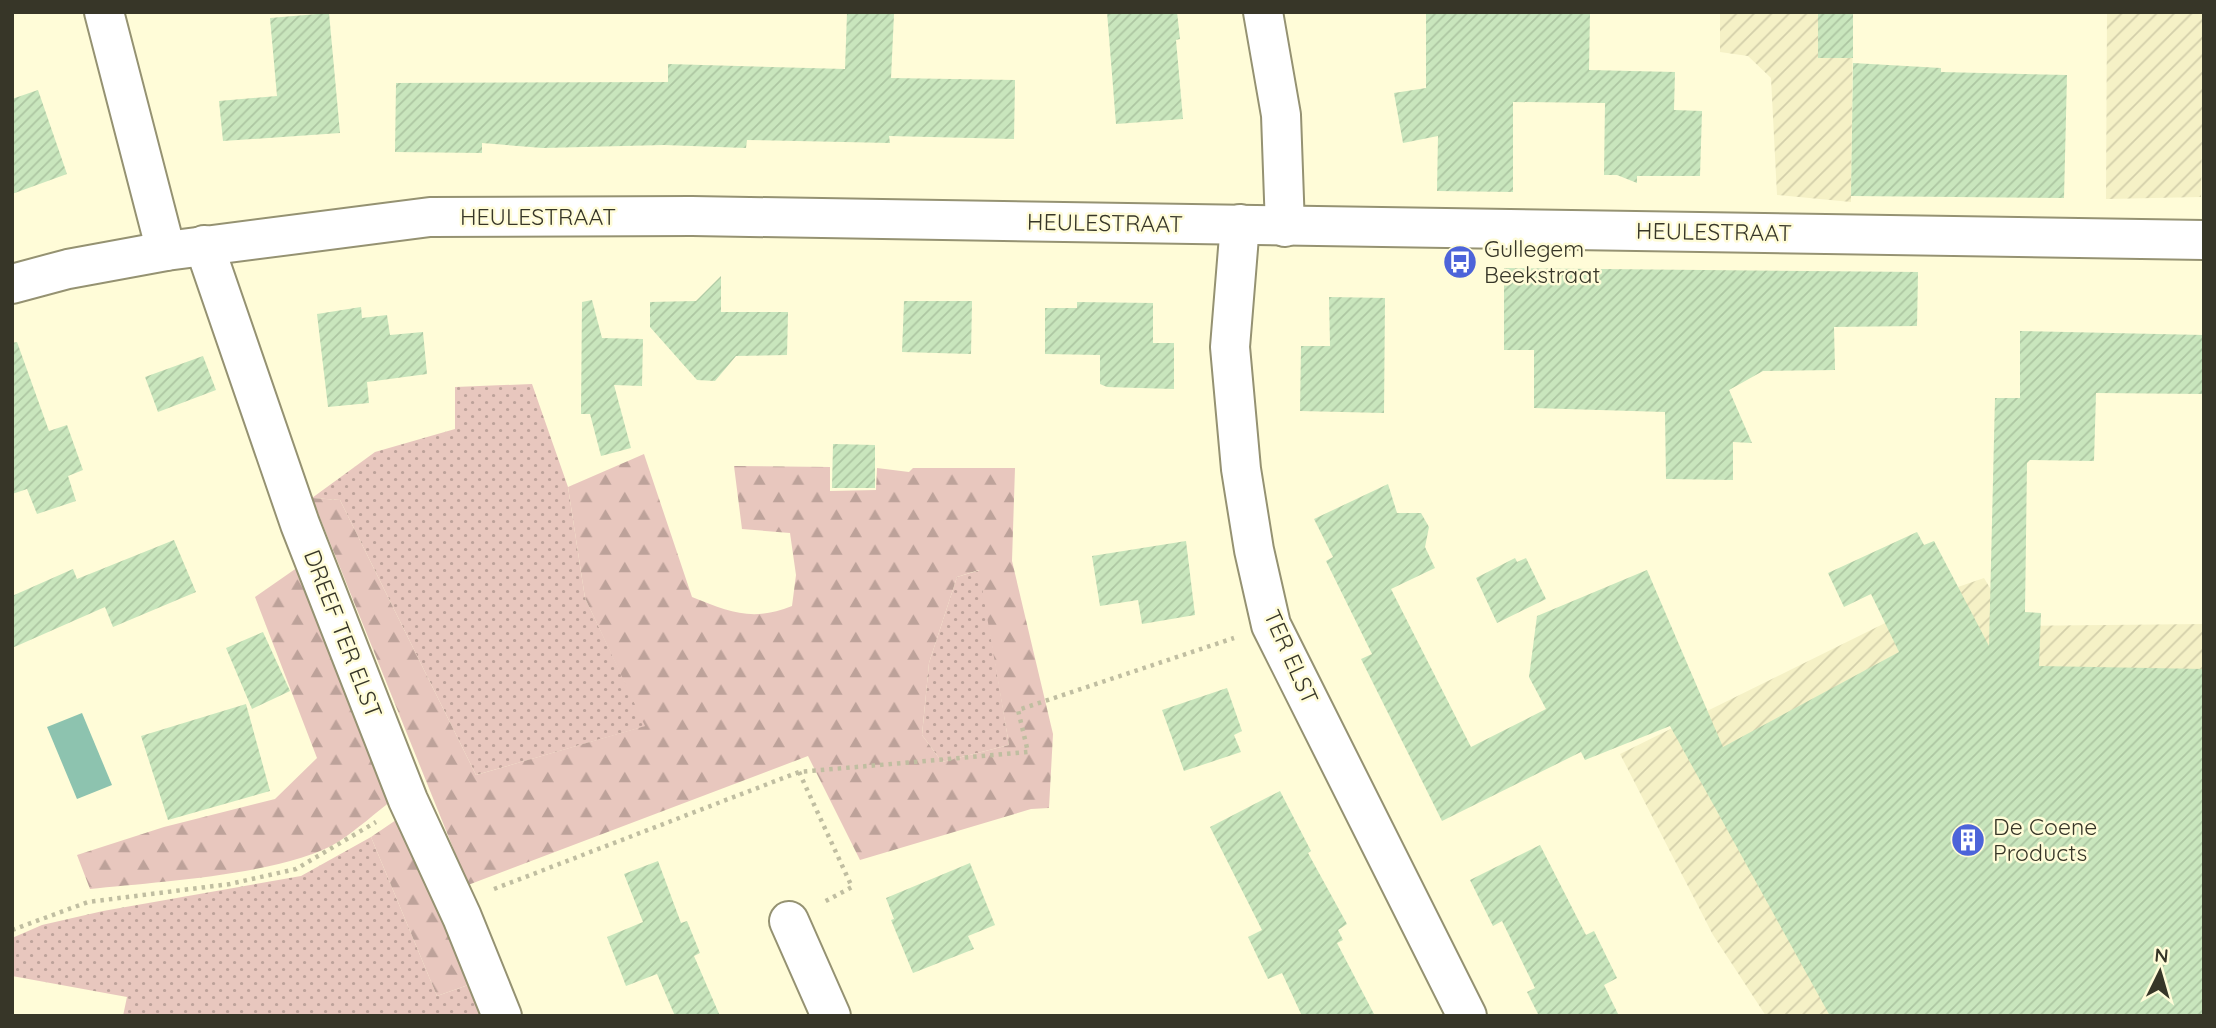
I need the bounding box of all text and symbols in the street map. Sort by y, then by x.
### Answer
street label: HEULESTRAAT [460,202,616,231]
street label: HEULESTRAAT [1027,207,1183,238]
street label: HEULESTRAAT [1636,216,1792,247]
place label: Gullegem Beekstraat [1484,234,1600,289]
bus stop icon: Gullegem Beekstraat [1441,243,1479,281]
street label: DREEF TER ELST [298,545,389,722]
street label: TER ELST [1258,605,1325,709]
place label: De Coene Products [1993,812,2097,867]
building icon: De Coene Products [1949,821,1987,859]
north arrow [2125,937,2195,1007]
text: N [2153,943,2169,968]

